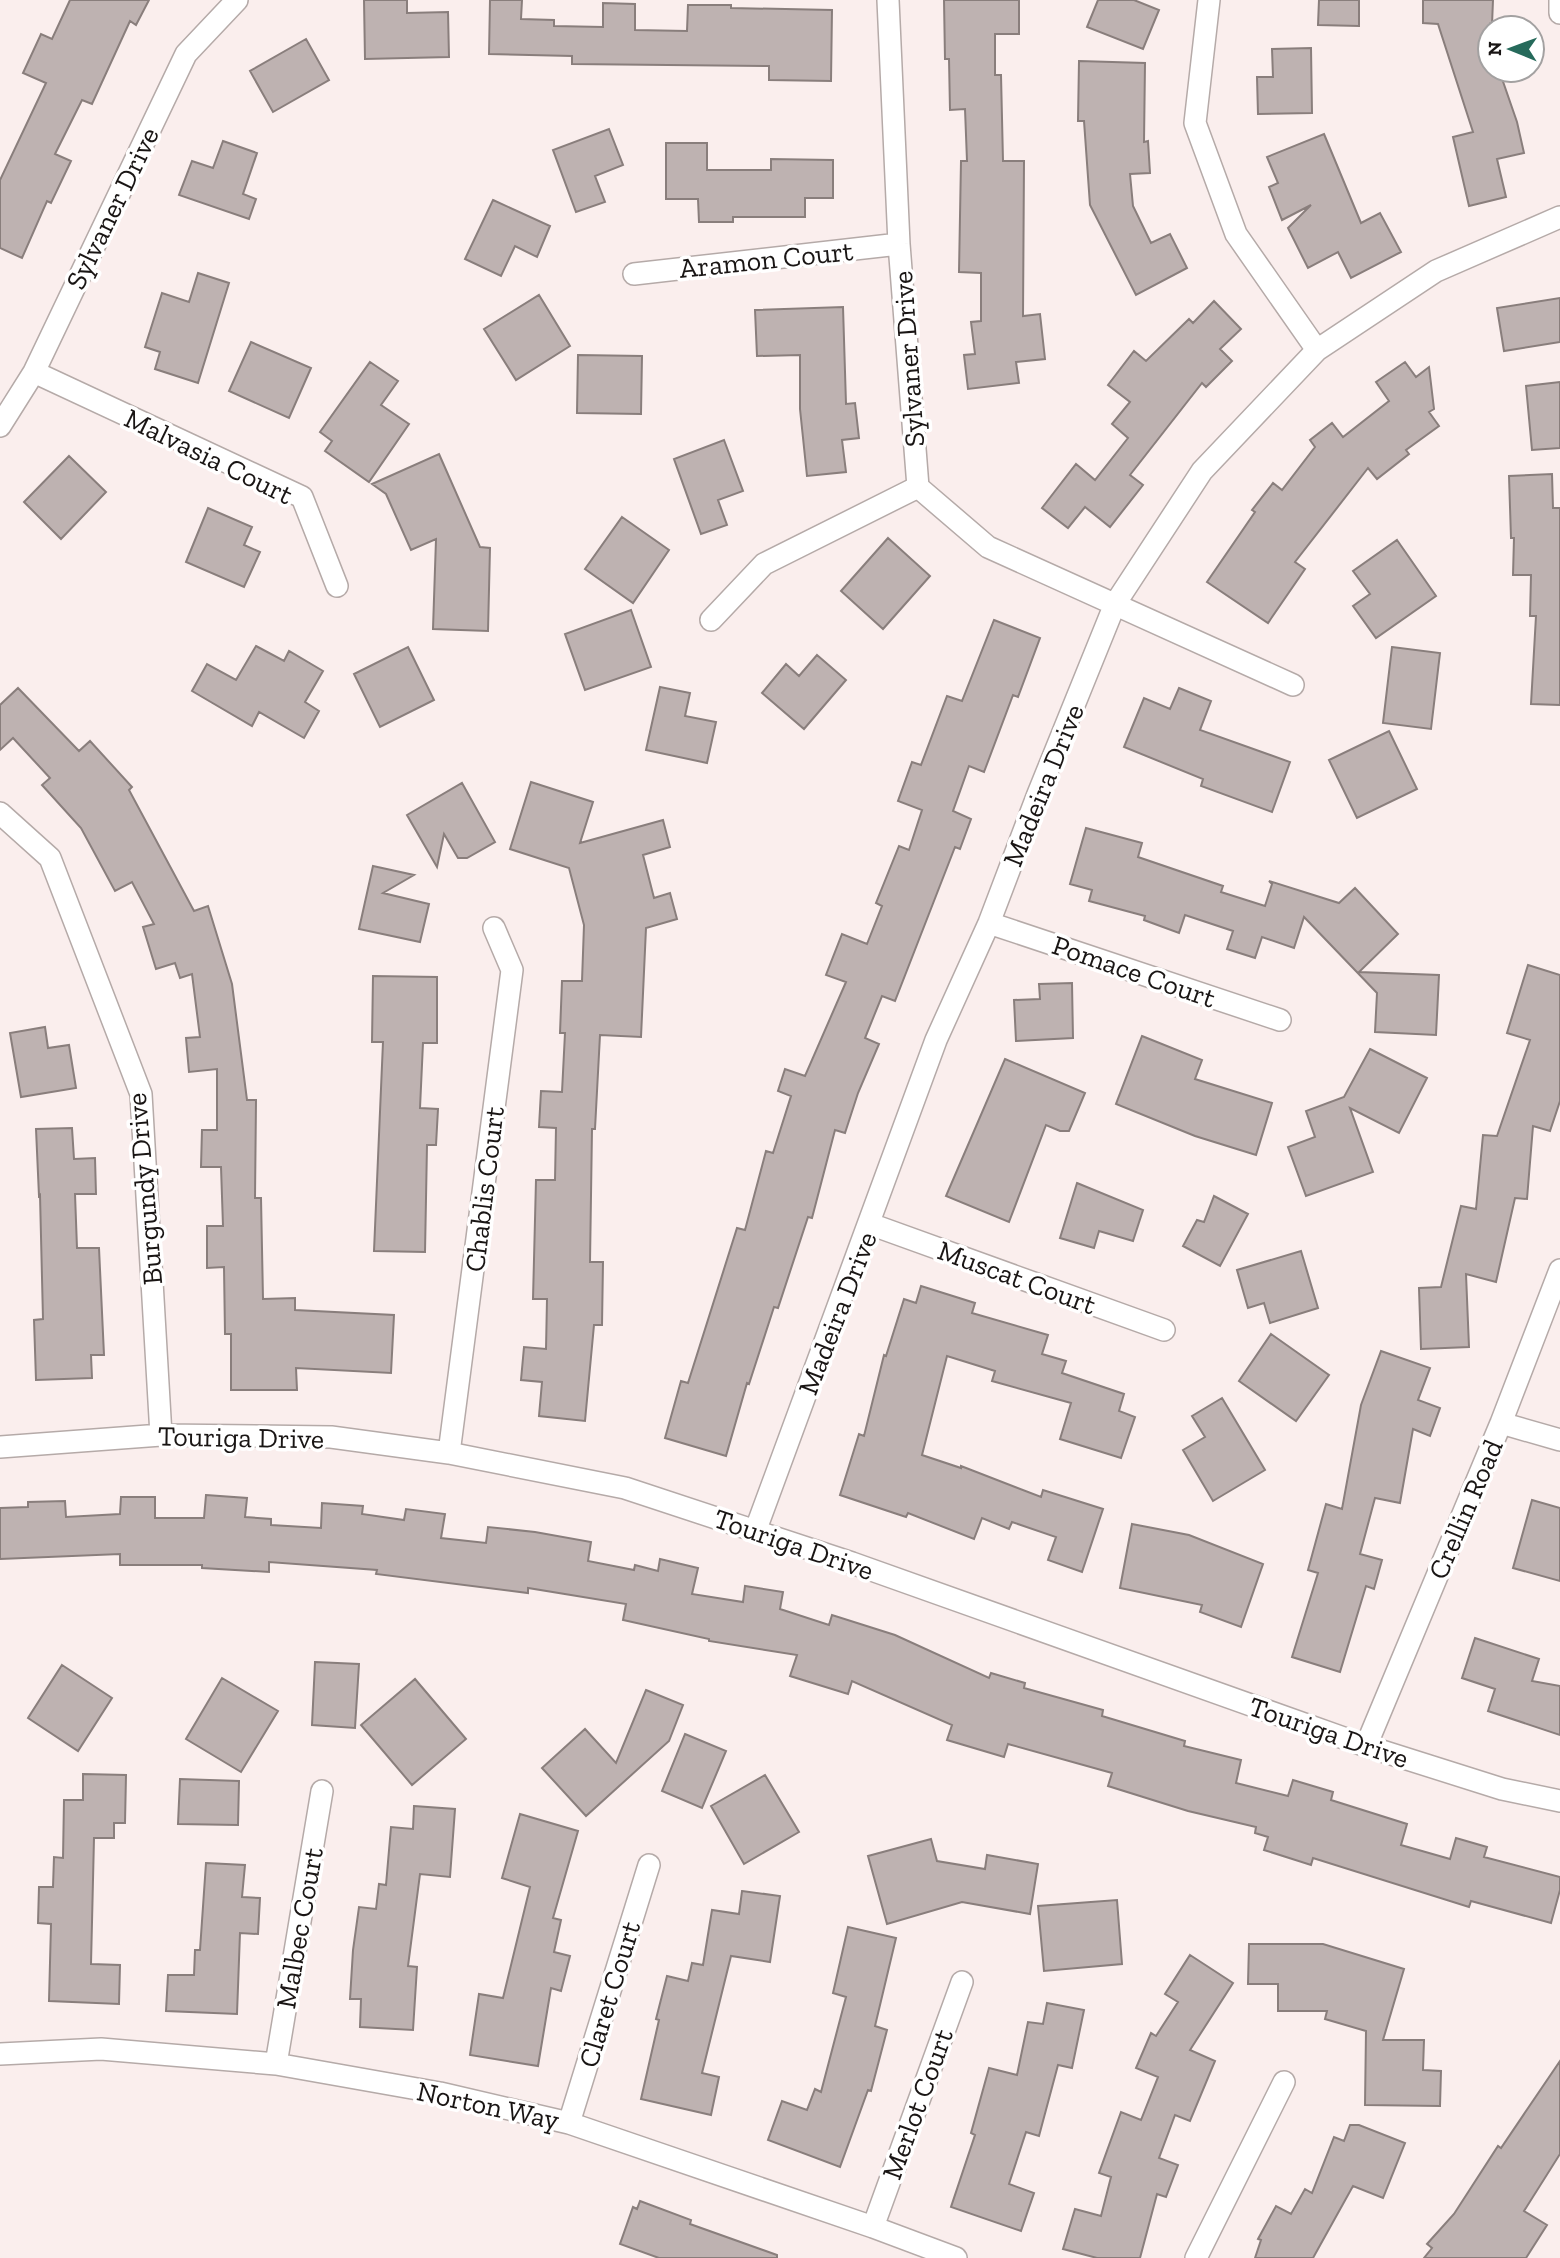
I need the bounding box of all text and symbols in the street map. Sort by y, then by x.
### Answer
north arrow [1476,14,1546,84]
text: N [1483,41,1506,56]
street label: Sylvaner Drive [59,122,166,295]
street label: Aramon Court [677,234,855,285]
street label: Sylvaner Drive [886,270,931,448]
street label: Malvasia Court [119,401,299,512]
street label: Madeira Drive [996,699,1091,871]
street label: Pomace Court [1048,928,1220,1015]
street label: Burgundy Drive [120,1092,169,1286]
street label: Chablis Court [458,1104,511,1274]
street label: Madeira Drive [791,1227,884,1399]
street label: Muscat Court [933,1234,1101,1322]
street label: Touriga Drive [158,1420,324,1455]
street label: Crellin Road [1421,1434,1510,1584]
street label: Touriga Drive [710,1502,878,1587]
street label: Touriga Drive [1245,1690,1413,1775]
street label: Malbec Court [269,1844,330,2011]
street label: Claret Court [572,1917,648,2071]
street label: Merlot Court [875,2024,960,2184]
street label: Norton Way [414,2074,563,2137]

